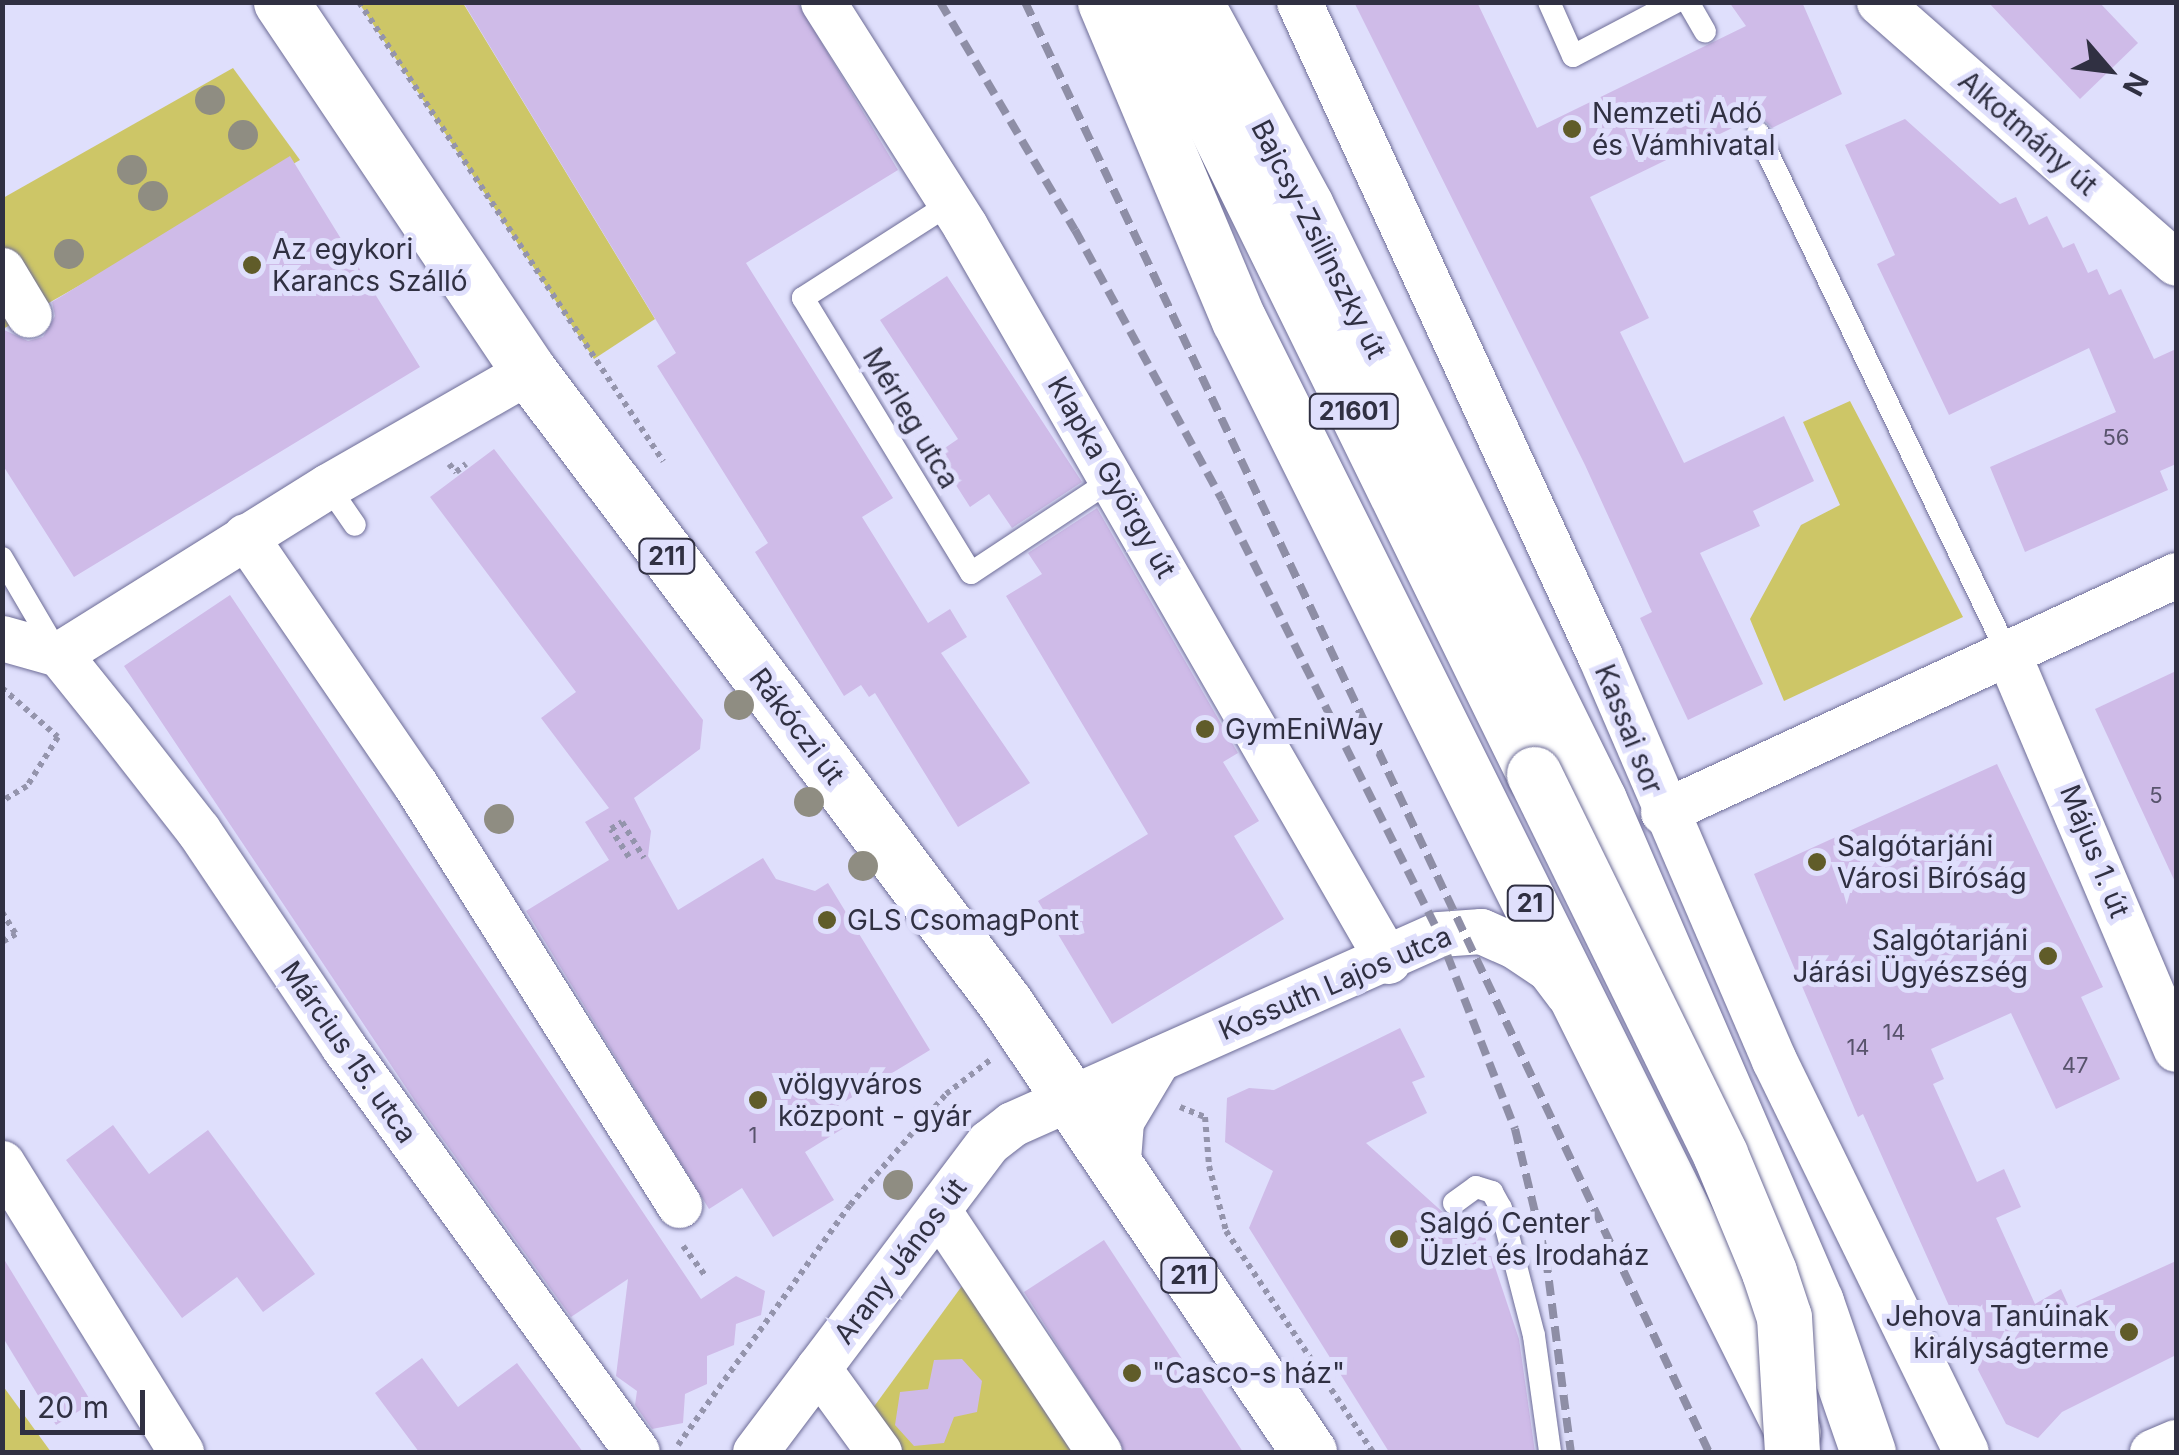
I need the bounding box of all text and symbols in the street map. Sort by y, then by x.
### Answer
north arrow [2059,20,2159,120]
street label: Alkotmány út [1952,64,2104,202]
text: N [2115,67,2156,101]
place label: Nemzeti Adó és Vámhivatal [1592,96,1776,162]
street label: Bajcsy-Zsilinszky út [1244,114,1394,364]
marker: Nemzeti Adó és Vámhivatal [1561,118,1583,140]
place label: Az egykori Karancs Szálló [272,232,467,298]
marker: Az egykori Karancs Szálló [241,254,263,276]
street label: Mérleg utca [856,342,966,494]
street label: Klapka György út [1041,370,1183,584]
road number: 21601 [1306,391,1402,431]
house number: 56 [2102,425,2130,451]
road number: 211 [637,536,697,576]
street label: Kassai sor [1588,659,1670,799]
street label: Rákóczi út [742,661,852,791]
place label: GymEniWay [1225,712,1384,746]
marker: GymEniWay [1194,718,1216,740]
street label: Május 1. út [2053,780,2137,922]
house number: 5 [2149,783,2163,809]
place label: Salgótarjáni Városi Bíróság [1837,829,2027,895]
marker: Salgótarjáni Városi Bíróság [1806,851,1828,873]
road number: 21 [1505,883,1555,923]
place label: GLS CsomagPont [847,903,1079,937]
marker: GLS CsomagPont [816,909,838,931]
street label: Kossuth Lajos utca [1214,919,1456,1047]
place label: Salgótarjáni Járási Ügyészség [1793,923,2028,989]
marker: Salgótarjáni Járási Ügyészség [2037,945,2059,967]
street label: Március 15. utca [274,955,424,1149]
house number: 14 [1882,1020,1906,1046]
house number: 14 [1846,1035,1870,1061]
house number: 47 [2062,1053,2088,1079]
place label: völgyváros központ - gyár [778,1067,972,1133]
marker: völgyváros központ - gyár [747,1089,769,1111]
house number: 1 [749,1123,757,1149]
street label: Arany János út [827,1172,973,1350]
place label: Salgó Center Üzlet és Irodaház [1419,1206,1649,1272]
marker: Salgó Center Üzlet és Irodaház [1388,1228,1410,1250]
road number: 211 [1159,1255,1219,1295]
place label: Jehova Tanúinak királyságterme [1885,1299,2109,1365]
marker: Jehova Tanúinak királyságterme [2118,1321,2140,1343]
place label: "Casco-s ház" [1152,1356,1345,1390]
marker: "Casco-s ház" [1121,1362,1143,1384]
scale bar [25,1370,150,1432]
text: 20 m [37,1389,109,1425]

